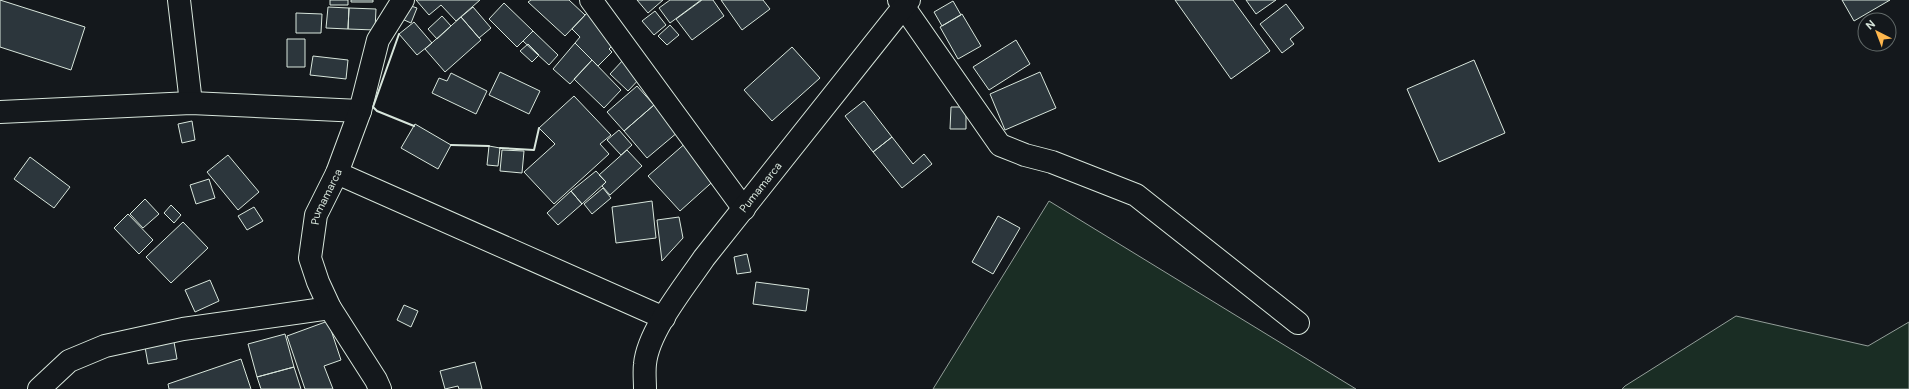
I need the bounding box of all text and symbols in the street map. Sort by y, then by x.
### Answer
north arrow [1857,12,1897,52]
text: N [1863,17,1878,32]
street label: Pumamarca [736,159,785,215]
street label: Pumamarca [308,167,345,226]

